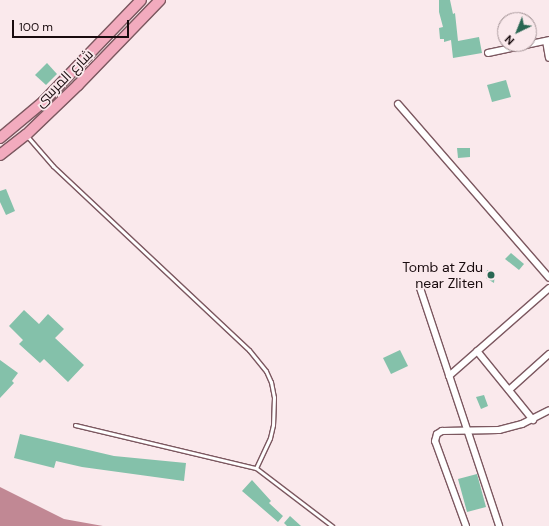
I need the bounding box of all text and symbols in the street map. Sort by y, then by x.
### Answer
scale bar [14,12,131,38]
north arrow [497,12,537,52]
text: 100 m [19,19,53,35]
text: N [502,32,517,48]
street label: شارع المرسى [32,46,96,110]
place label: Tomb at Zdu near Zliten [402,259,483,292]
marker: Tomb at Zdu near Zliten [486,270,496,280]

